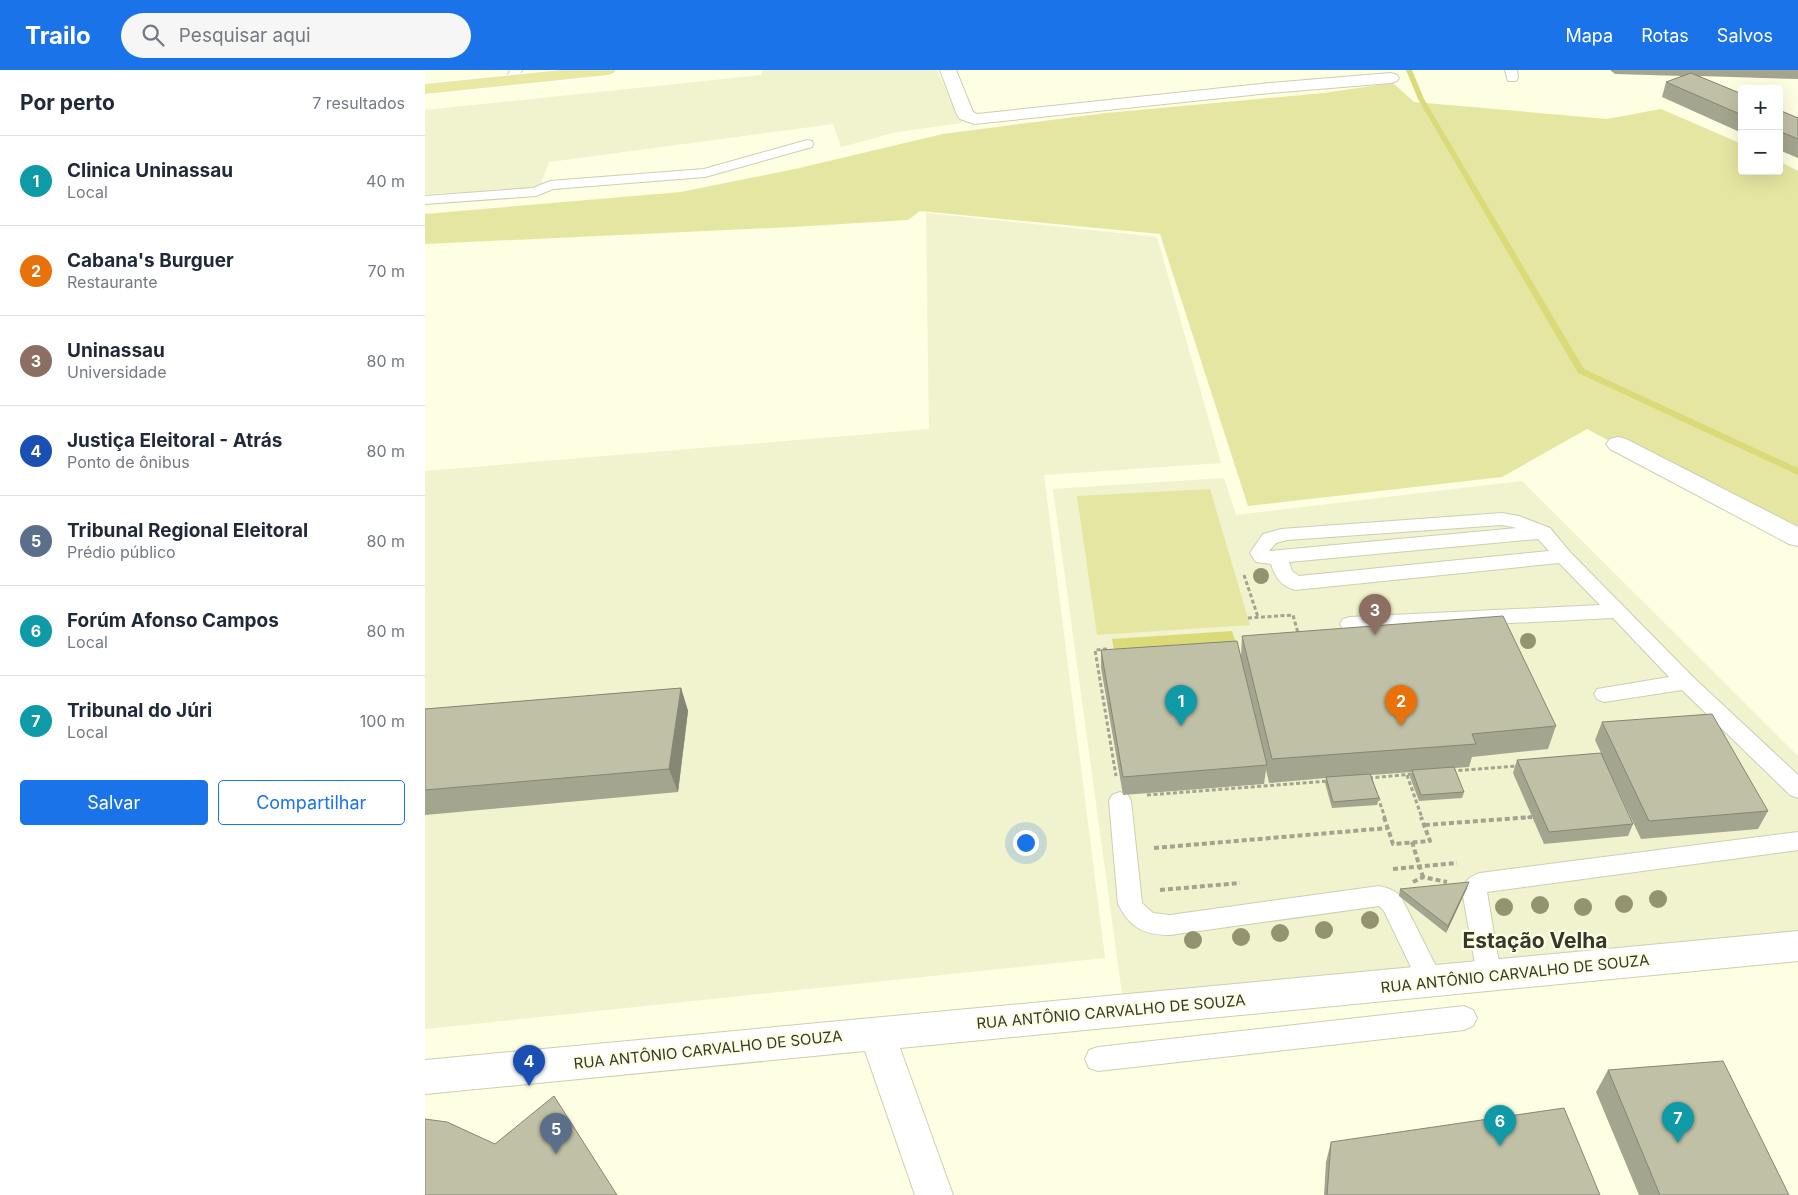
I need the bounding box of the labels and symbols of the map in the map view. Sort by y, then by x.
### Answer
pin: 3 [1359,594,1391,635]
pin: 1 [1165,685,1197,726]
pin: 2 [1385,685,1417,726]
your location [1013,830,1039,856]
district label: Estação Velha [1463,928,1607,953]
street label: RUA ANTÔNIO CARVALHO DE SOUZA [1380,950,1650,997]
street label: RUA ANTÔNIO CARVALHO DE SOUZA [976,990,1246,1033]
street label: RUA ANTÔNIO CARVALHO DE SOUZA [573,1026,843,1073]
pin: 4 [513,1045,545,1086]
pin: 7 [1662,1102,1694,1143]
pin: 6 [1484,1105,1516,1146]
pin: 5 [540,1113,572,1154]

